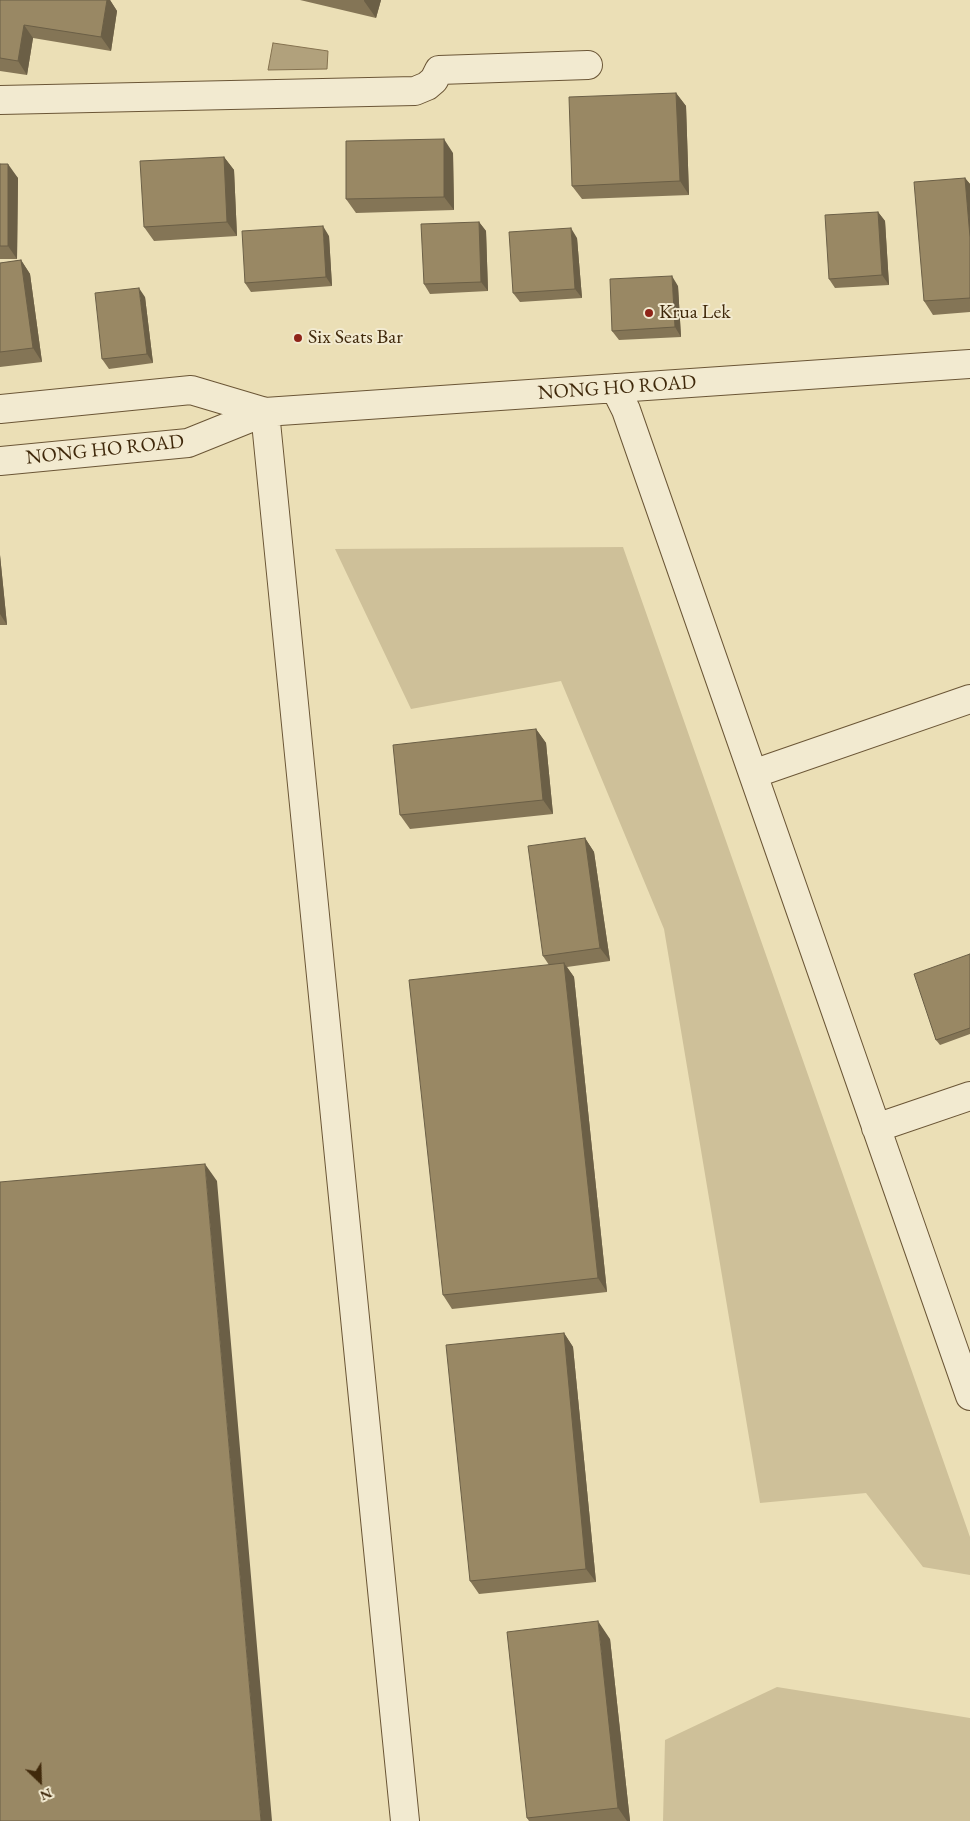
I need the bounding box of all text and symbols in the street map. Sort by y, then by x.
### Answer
place label: Krua Lek [659,301,731,325]
marker: Krua Lek [643,307,655,319]
place label: Six Seats Bar [308,326,403,350]
marker: Six Seats Bar [292,332,304,344]
street label: NONG HO ROAD [537,370,697,406]
street label: NONG HO ROAD [25,430,185,470]
north arrow [15,1756,65,1806]
text: N [37,1784,55,1805]

